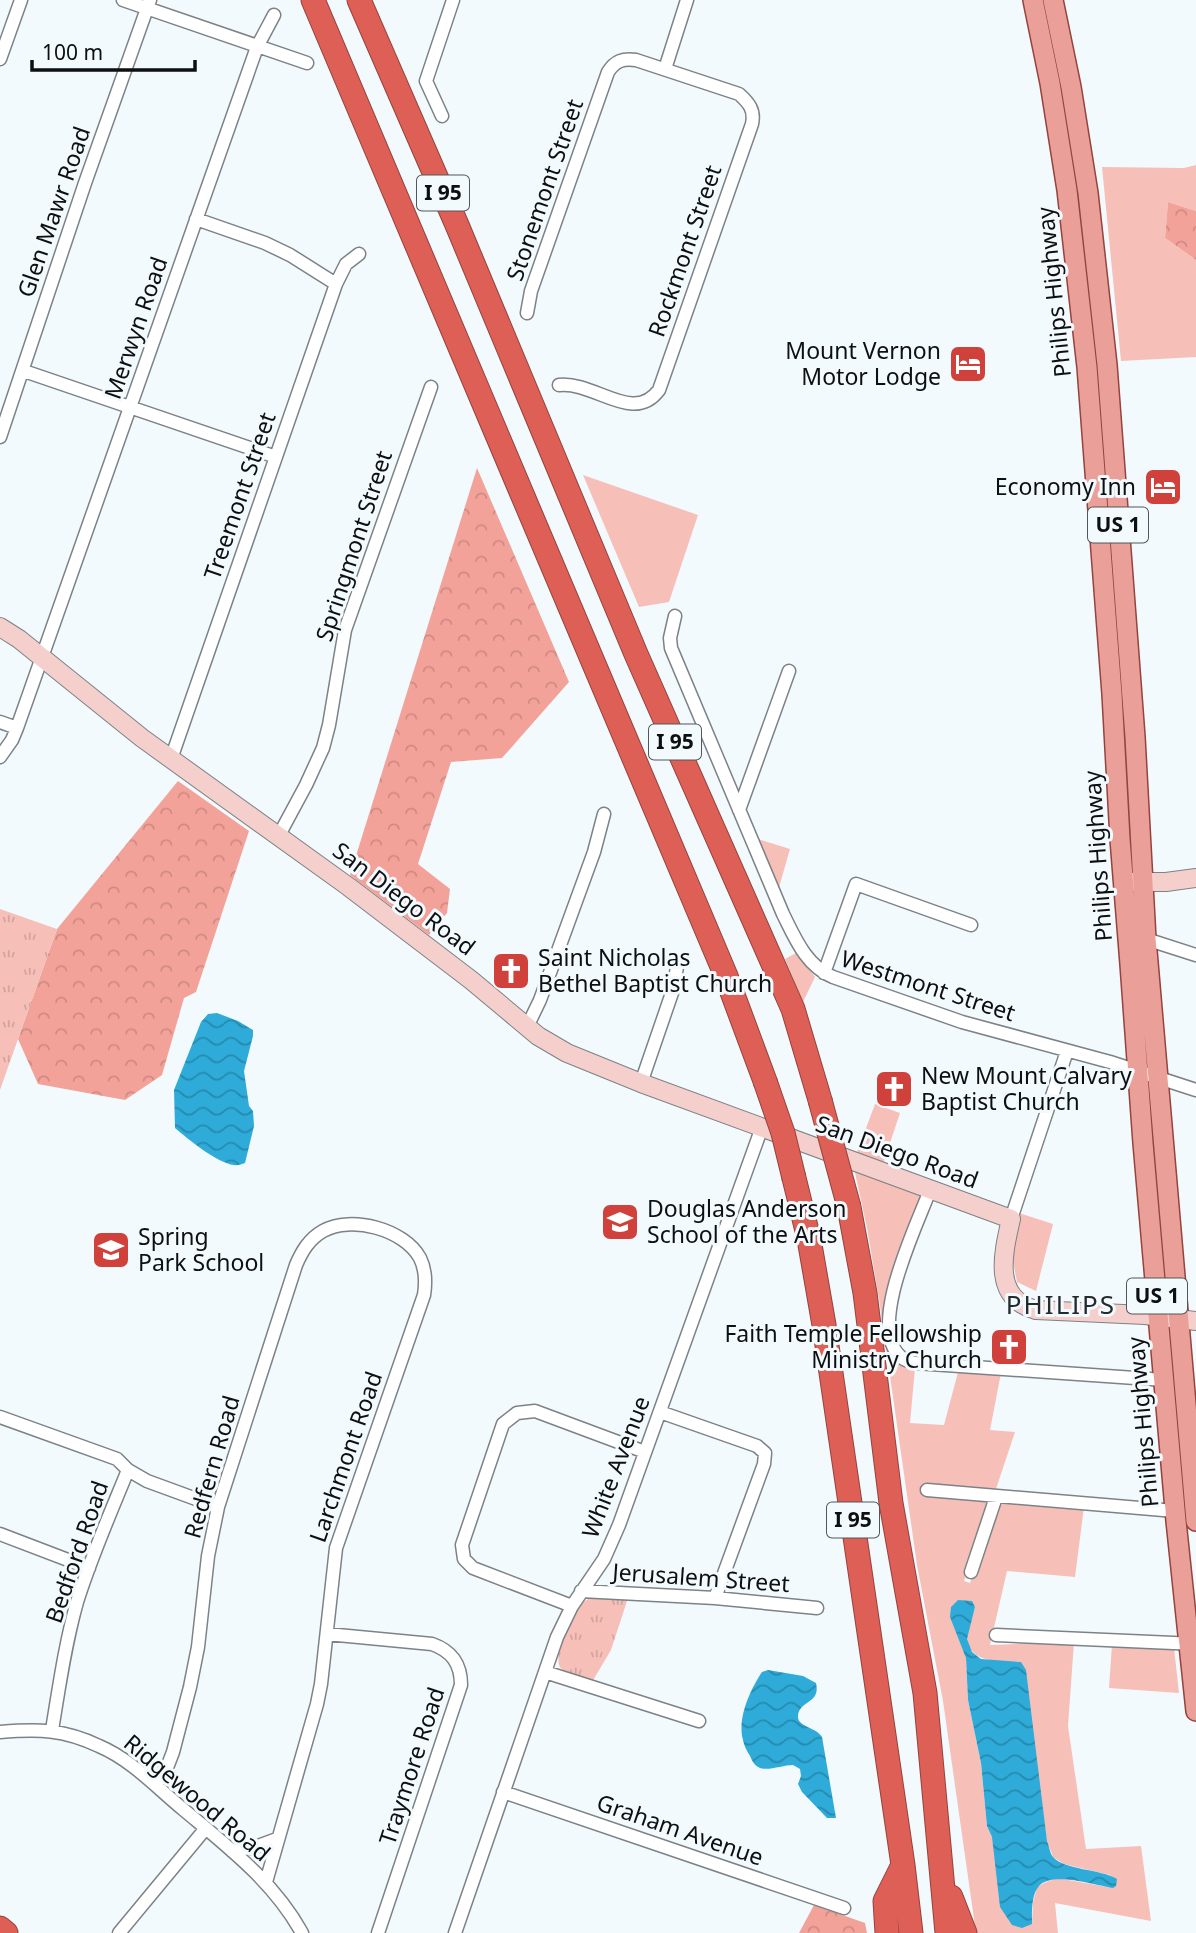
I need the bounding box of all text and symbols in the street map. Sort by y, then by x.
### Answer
scale bar [32,28,194,72]
text: 100 m [42,38,103,66]
street label: Stonemont Street [498,95,590,285]
street label: Glen Mawr Road [9,122,97,301]
street label: Rockmont Street [640,161,728,341]
road number: I 95 [417,176,469,210]
street label: Philips Highway [1028,205,1078,379]
street label: Merwyn Road [96,252,174,403]
place label: Mount Vernon Motor Lodge [785,334,941,392]
hotel icon: Mount Vernon Motor Lodge [947,343,989,385]
street label: Treemont Street [195,408,283,584]
street label: Springmont Street [307,446,399,645]
hotel icon: Economy Inn [1142,466,1184,508]
place label: Economy Inn [995,470,1136,502]
road number: US 1 [1088,508,1148,542]
road number: I 95 [649,724,701,760]
street label: Philips Highway [1075,769,1119,943]
street label: San Diego Road [327,834,482,962]
place label: Saint Nicholas Bethel Baptist Church [538,941,772,999]
street label: Westmont Street [837,942,1019,1028]
church icon: Saint Nicholas Bethel Baptist Church [490,950,532,992]
place label: New Mount Calvary Baptist Church [921,1059,1132,1117]
church icon: New Mount Calvary Baptist Church [873,1068,915,1110]
street label: San Diego Road [812,1107,983,1195]
place label: Douglas Anderson School of the Arts [647,1192,847,1250]
school or university icon: Douglas Anderson School of the Arts [599,1201,641,1243]
place label: Spring Park School [138,1220,264,1278]
school or university icon: Spring Park School [90,1229,132,1271]
road number: US 1 [1127,1278,1187,1314]
district label: PHILIPS [1006,1286,1116,1322]
place label: Faith Temple Fellowship Ministry Church [724,1317,982,1375]
church icon: Faith Temple Fellowship Ministry Church [988,1326,1030,1368]
street label: Philips Highway [1119,1335,1165,1509]
street label: Larchmont Road [301,1367,389,1546]
street label: White Avenue [573,1391,657,1542]
street label: Redfern Road [175,1392,247,1542]
street label: Bedford Road [37,1476,115,1627]
road number: I 95 [827,1502,879,1538]
street label: Jerusalem Street [609,1555,791,1599]
street label: Traymore Road [370,1683,452,1849]
street label: Ridgewood Road [118,1726,278,1868]
street label: Graham Avenue [593,1786,768,1873]

